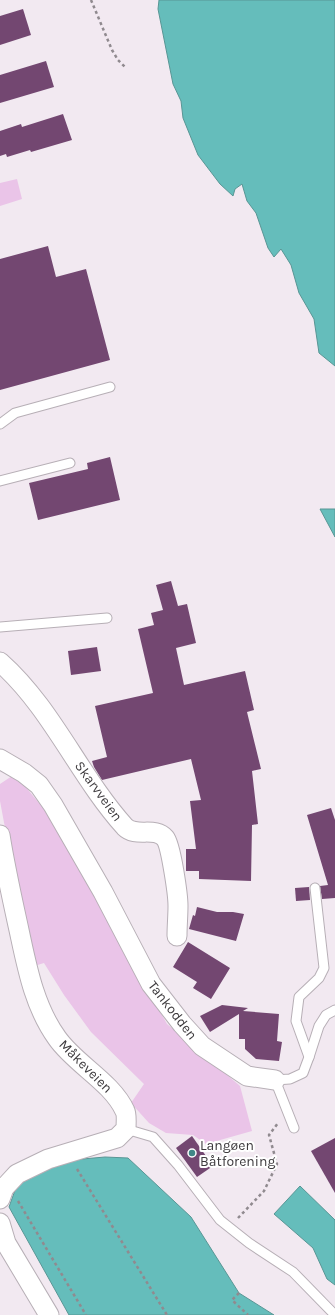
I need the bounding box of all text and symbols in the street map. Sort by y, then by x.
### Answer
street label: Skarvveien [71,758,126,825]
street label: Tankodden [144,978,201,1043]
street label: Måkeveien [55,1036,116,1097]
place label: Langøen Båtforening [200,1137,275,1170]
marker: Langøen Båtforening [187,1148,197,1158]

